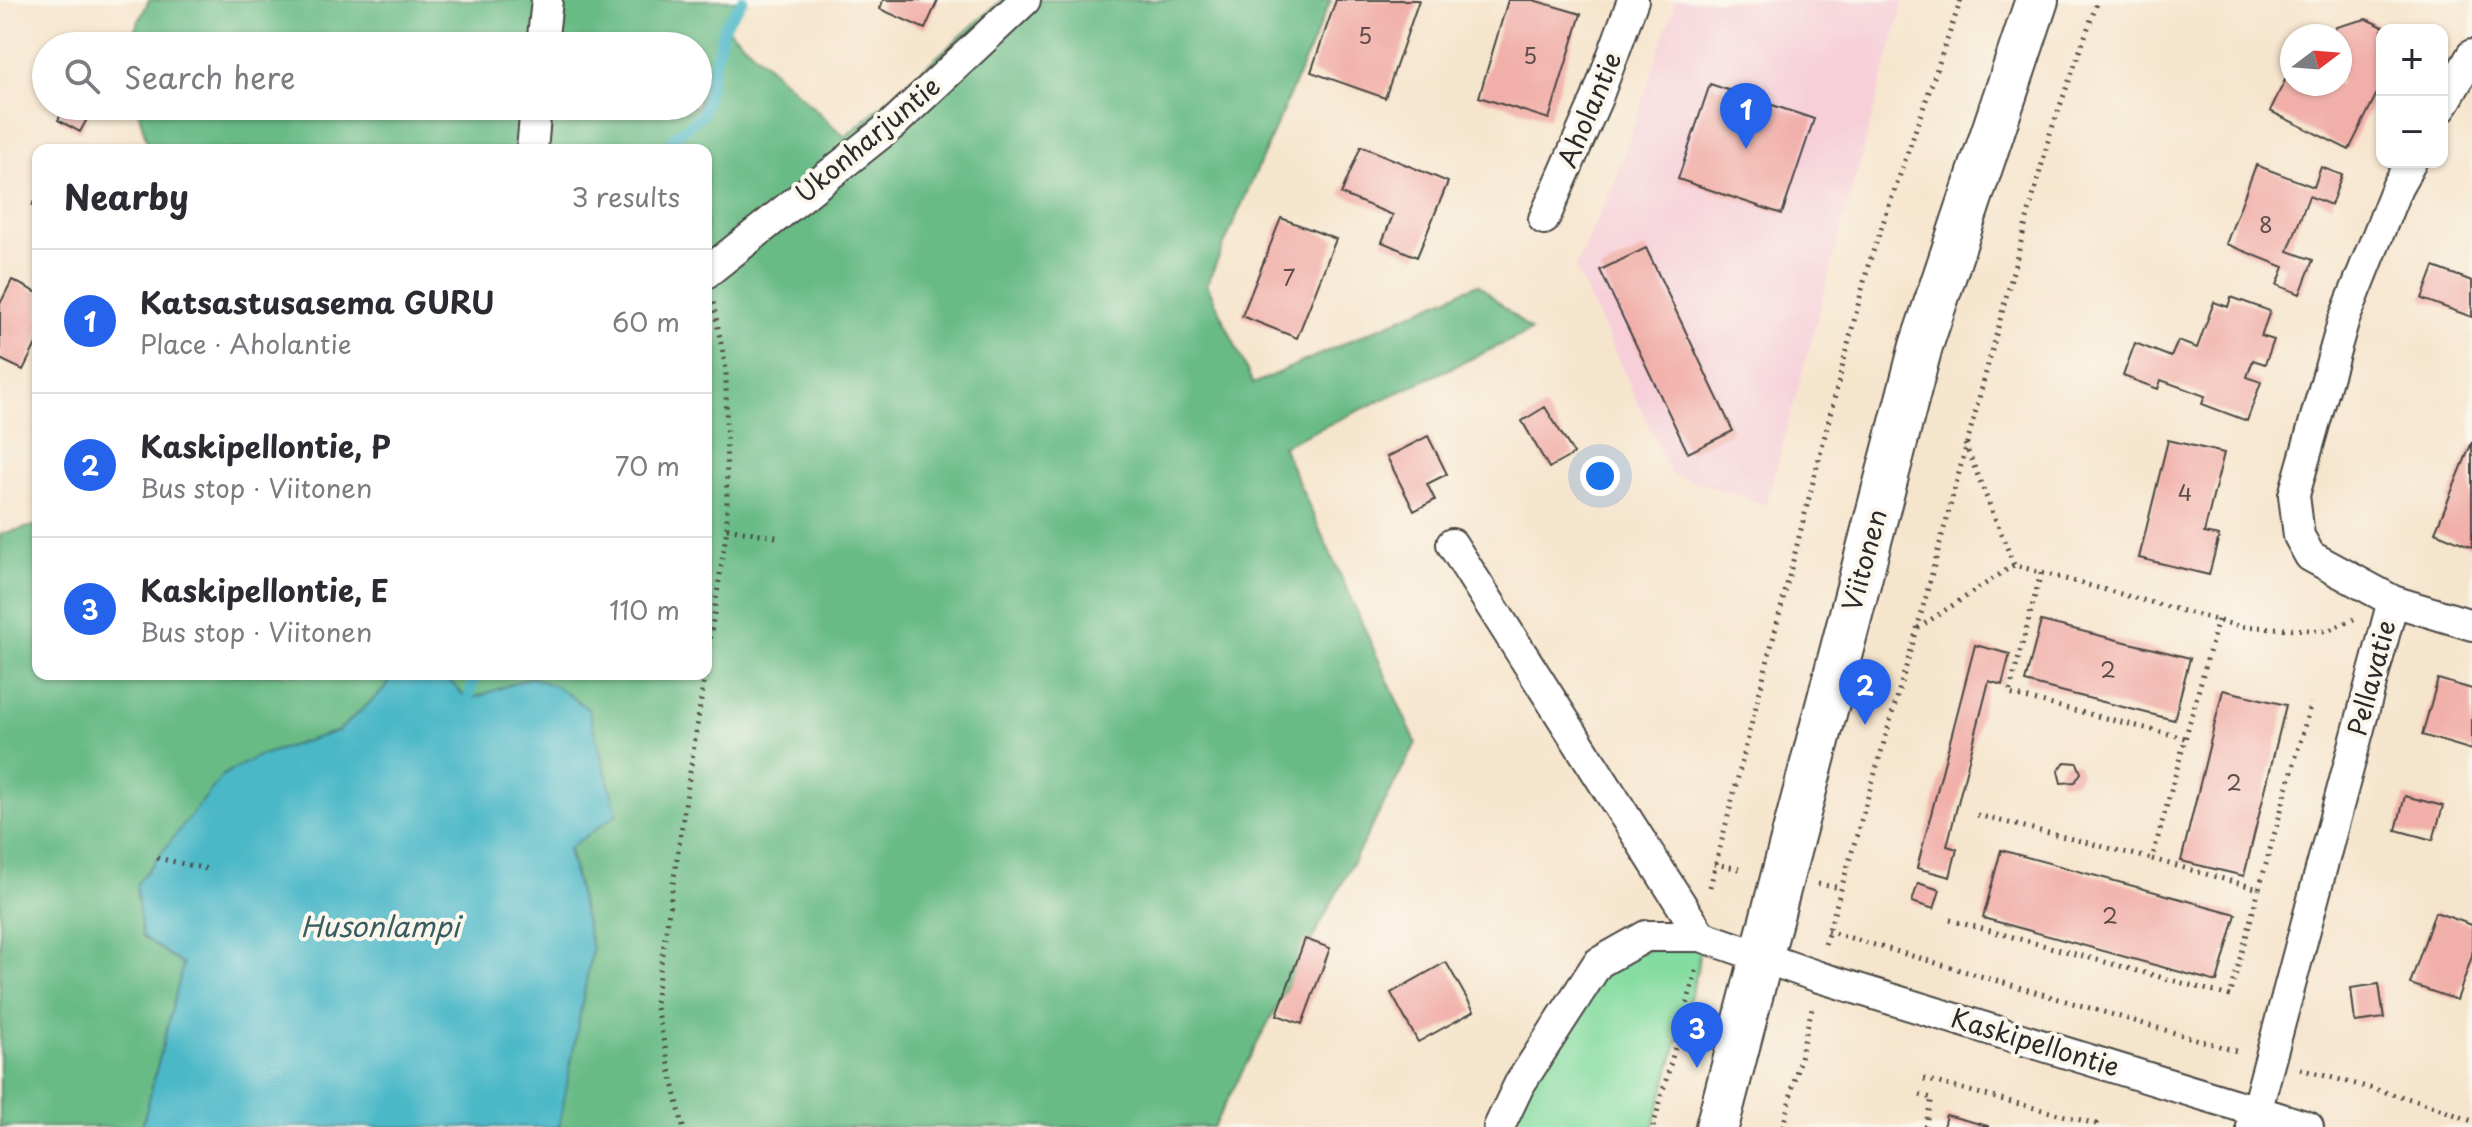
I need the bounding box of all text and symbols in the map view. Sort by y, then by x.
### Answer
house number: 5 [1358,18,1372,51]
north arrow [2280,24,2352,96]
map controls [2376,24,2448,168]
button: + [2376,24,2448,96]
search box [32,32,712,120]
house number: 5 [1523,38,1537,71]
street label: Aholantie [1547,46,1630,173]
icon: search [60,54,104,98]
text: Search here [124,54,296,99]
street label: Ukonharjuntie [786,66,948,211]
pin: 1 [1720,83,1772,149]
button: − [2376,96,2448,168]
text: Nearby [64,170,189,222]
text: 3 results [572,177,680,216]
house number: 8 [2259,207,2273,240]
house number: 7 [1283,260,1295,293]
text: Katsastusasema GURU [140,279,494,324]
text: 1 [84,302,96,341]
text: 60 m [612,302,680,341]
text: Place · Aholantie [140,324,351,363]
text: Kaskipellontie, P [140,423,391,468]
text: 2 [81,446,99,485]
text: 70 m [615,446,680,485]
your location [1580,456,1620,496]
text: Bus stop · Viitonen [140,468,372,507]
house number: 4 [2178,475,2192,508]
street label: Viitonen [1831,504,1896,615]
text: Kaskipellontie, E [140,567,389,612]
text: 3 [81,590,99,629]
text: 110 m [609,590,680,629]
text: Bus stop · Viitonen [140,612,372,651]
street label: Pellavatie [2336,616,2405,740]
house number: 2 [2100,652,2116,685]
pin: 2 [1839,659,1891,725]
house number: 2 [2226,765,2242,798]
house number: 2 [2102,898,2118,931]
water label: Husonlampi [301,904,464,947]
street label: Kaskipellontie [1946,997,2124,1086]
pin: 3 [1671,1002,1723,1068]

